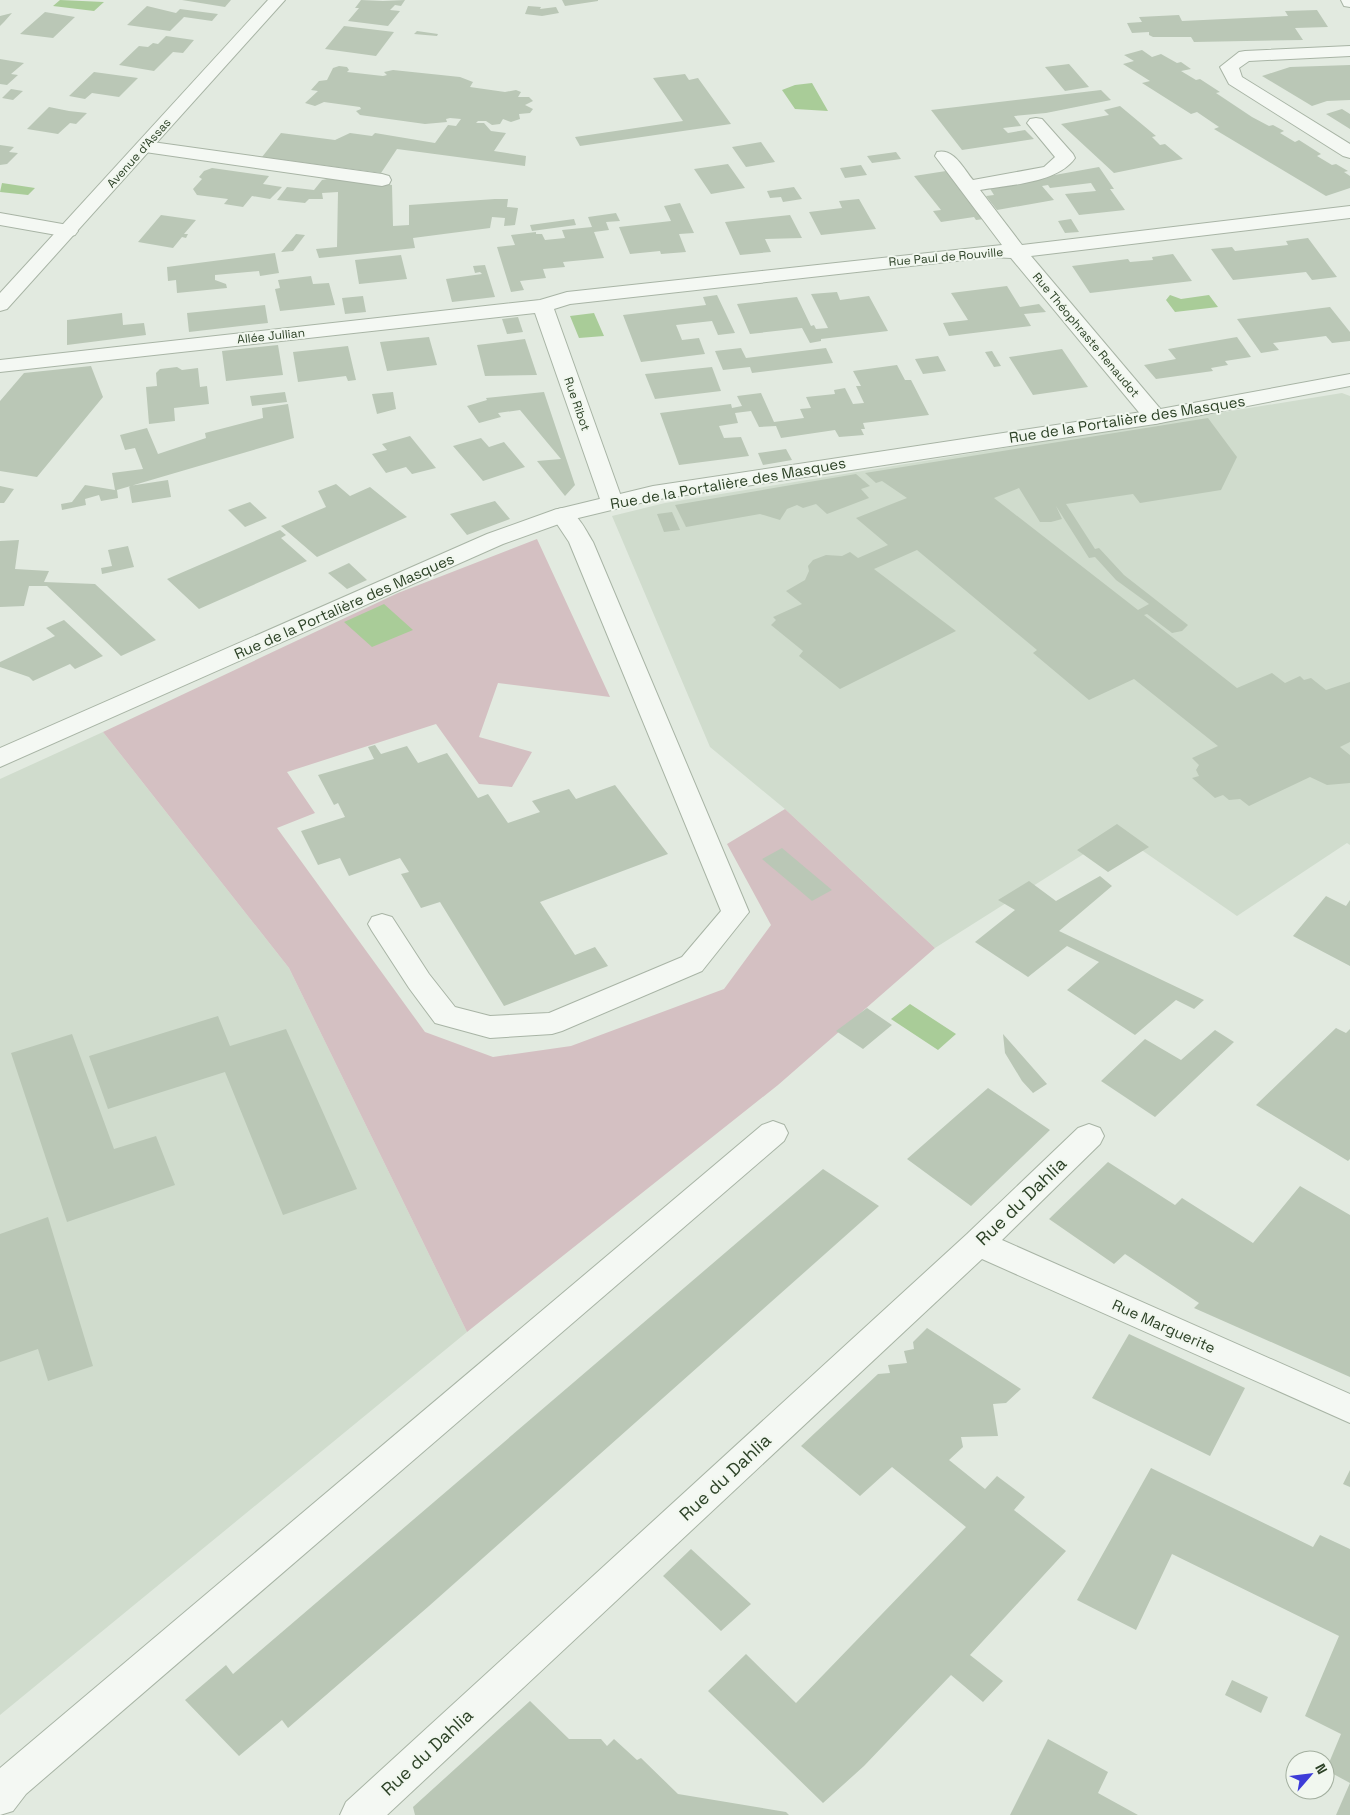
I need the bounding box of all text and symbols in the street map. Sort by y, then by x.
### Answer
street label: Avenue d'Assas [103,115,175,191]
street label: Rue Paul de Rouville [888,244,1004,270]
street label: Rue Théophraste Renaudot [1029,269,1143,401]
street label: Allée Jullian [236,324,306,348]
street label: Rue Ribot [560,375,594,433]
street label: Rue de la Portalière des Masques [1008,391,1247,447]
street label: Rue de la Portalière des Masques [609,453,847,513]
street label: Rue de la Portalière des Masques [231,549,457,663]
street label: Rue du Dahlia [971,1152,1071,1250]
street label: Rue Marguerite [1109,1295,1219,1357]
street label: Rue du Dahlia [674,1429,776,1525]
street label: Rue du Dahlia [376,1704,478,1800]
north arrow [1285,1750,1335,1800]
text: N [1311,1761,1332,1777]

